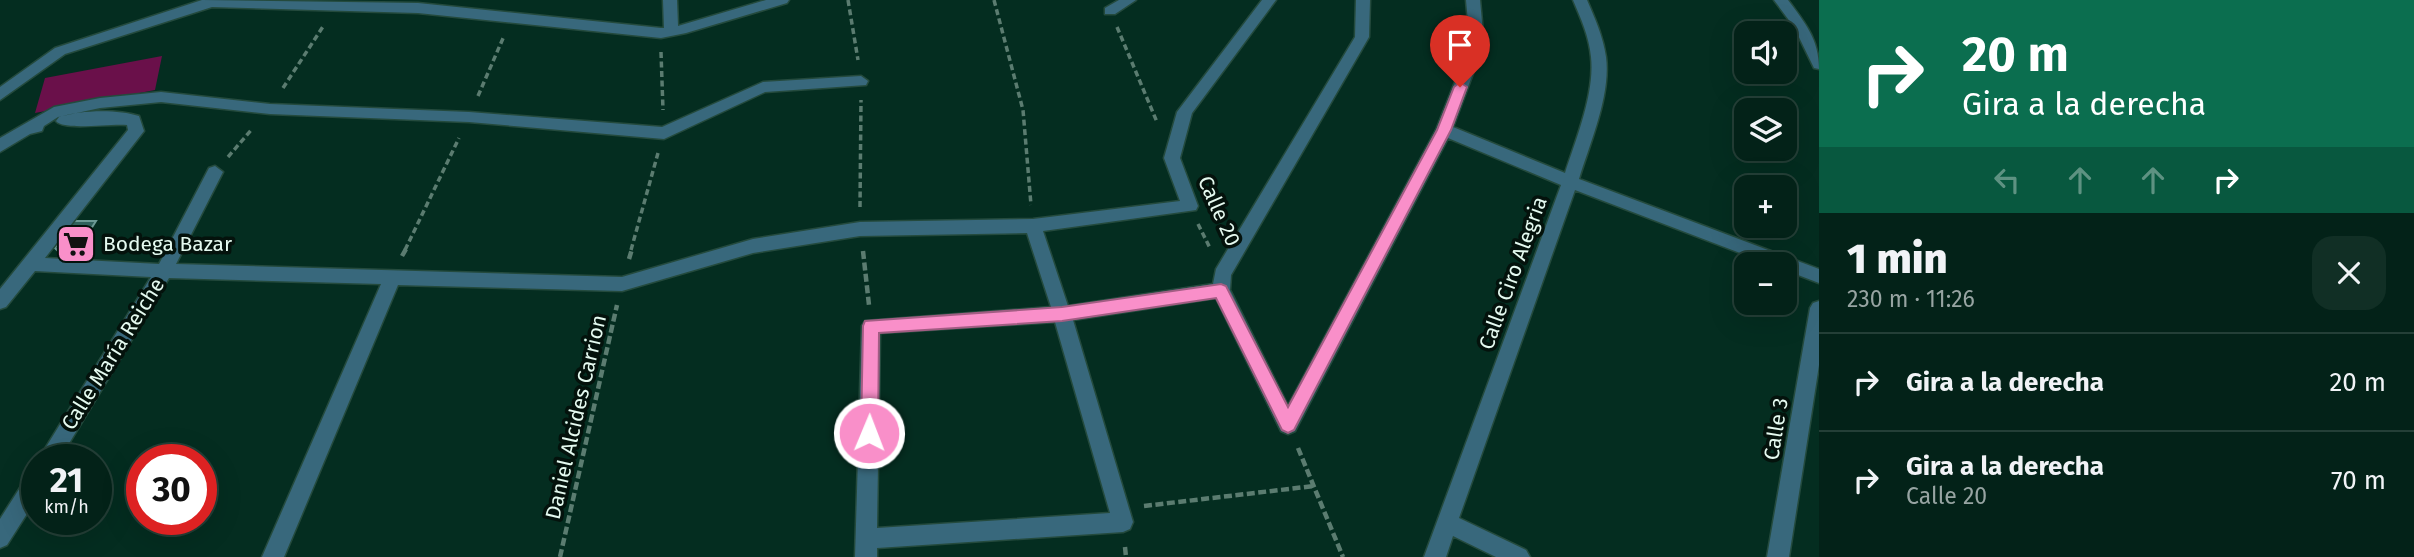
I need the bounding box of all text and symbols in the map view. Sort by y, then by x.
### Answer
pin [1430,15,1490,87]
map controls [1734,21,1797,315]
button: sound [1734,21,1797,84]
text: 20 m [1962,25,2069,84]
icon: arrive [1441,26,1479,64]
icon: right [1847,28,1938,119]
text: Gira a la derecha [1962,85,2206,123]
button: layers [1734,98,1797,161]
icon: left [1988,161,2026,199]
icon: ahead [2061,161,2099,199]
icon: ahead [2134,161,2172,199]
icon: right [2207,161,2245,199]
street label: Calle 20 [1192,172,1246,250]
button: + [1734,175,1797,238]
street label: Calle Ciro Alegria [1473,193,1553,353]
supermarket icon: Bodega Bazar [55,223,97,265]
place label: Bodega Bazar [103,231,232,257]
text: 1 min [1847,234,1948,284]
button: close [2312,236,2386,310]
button: − [1734,252,1797,315]
street label: Calle María Reiche [56,273,170,435]
text: 230 m · 11:26 [1847,285,1975,313]
street label: Daniel Alcides Carrion [540,312,612,522]
icon: right [1847,363,1885,401]
text: Gira a la derecha [1906,367,2104,398]
text: 20 m [2329,367,2386,398]
position arrow [832,396,906,470]
street label: Calle 3 [1758,396,1794,462]
speed limit sign: 30 [126,444,217,535]
text: Gira a la derecha [1906,451,2104,482]
text: 21 [50,459,83,501]
icon: right [1847,461,1885,499]
text: 70 m [2331,465,2386,496]
text: Calle 20 [1906,482,1987,510]
text: km/h [44,496,89,518]

